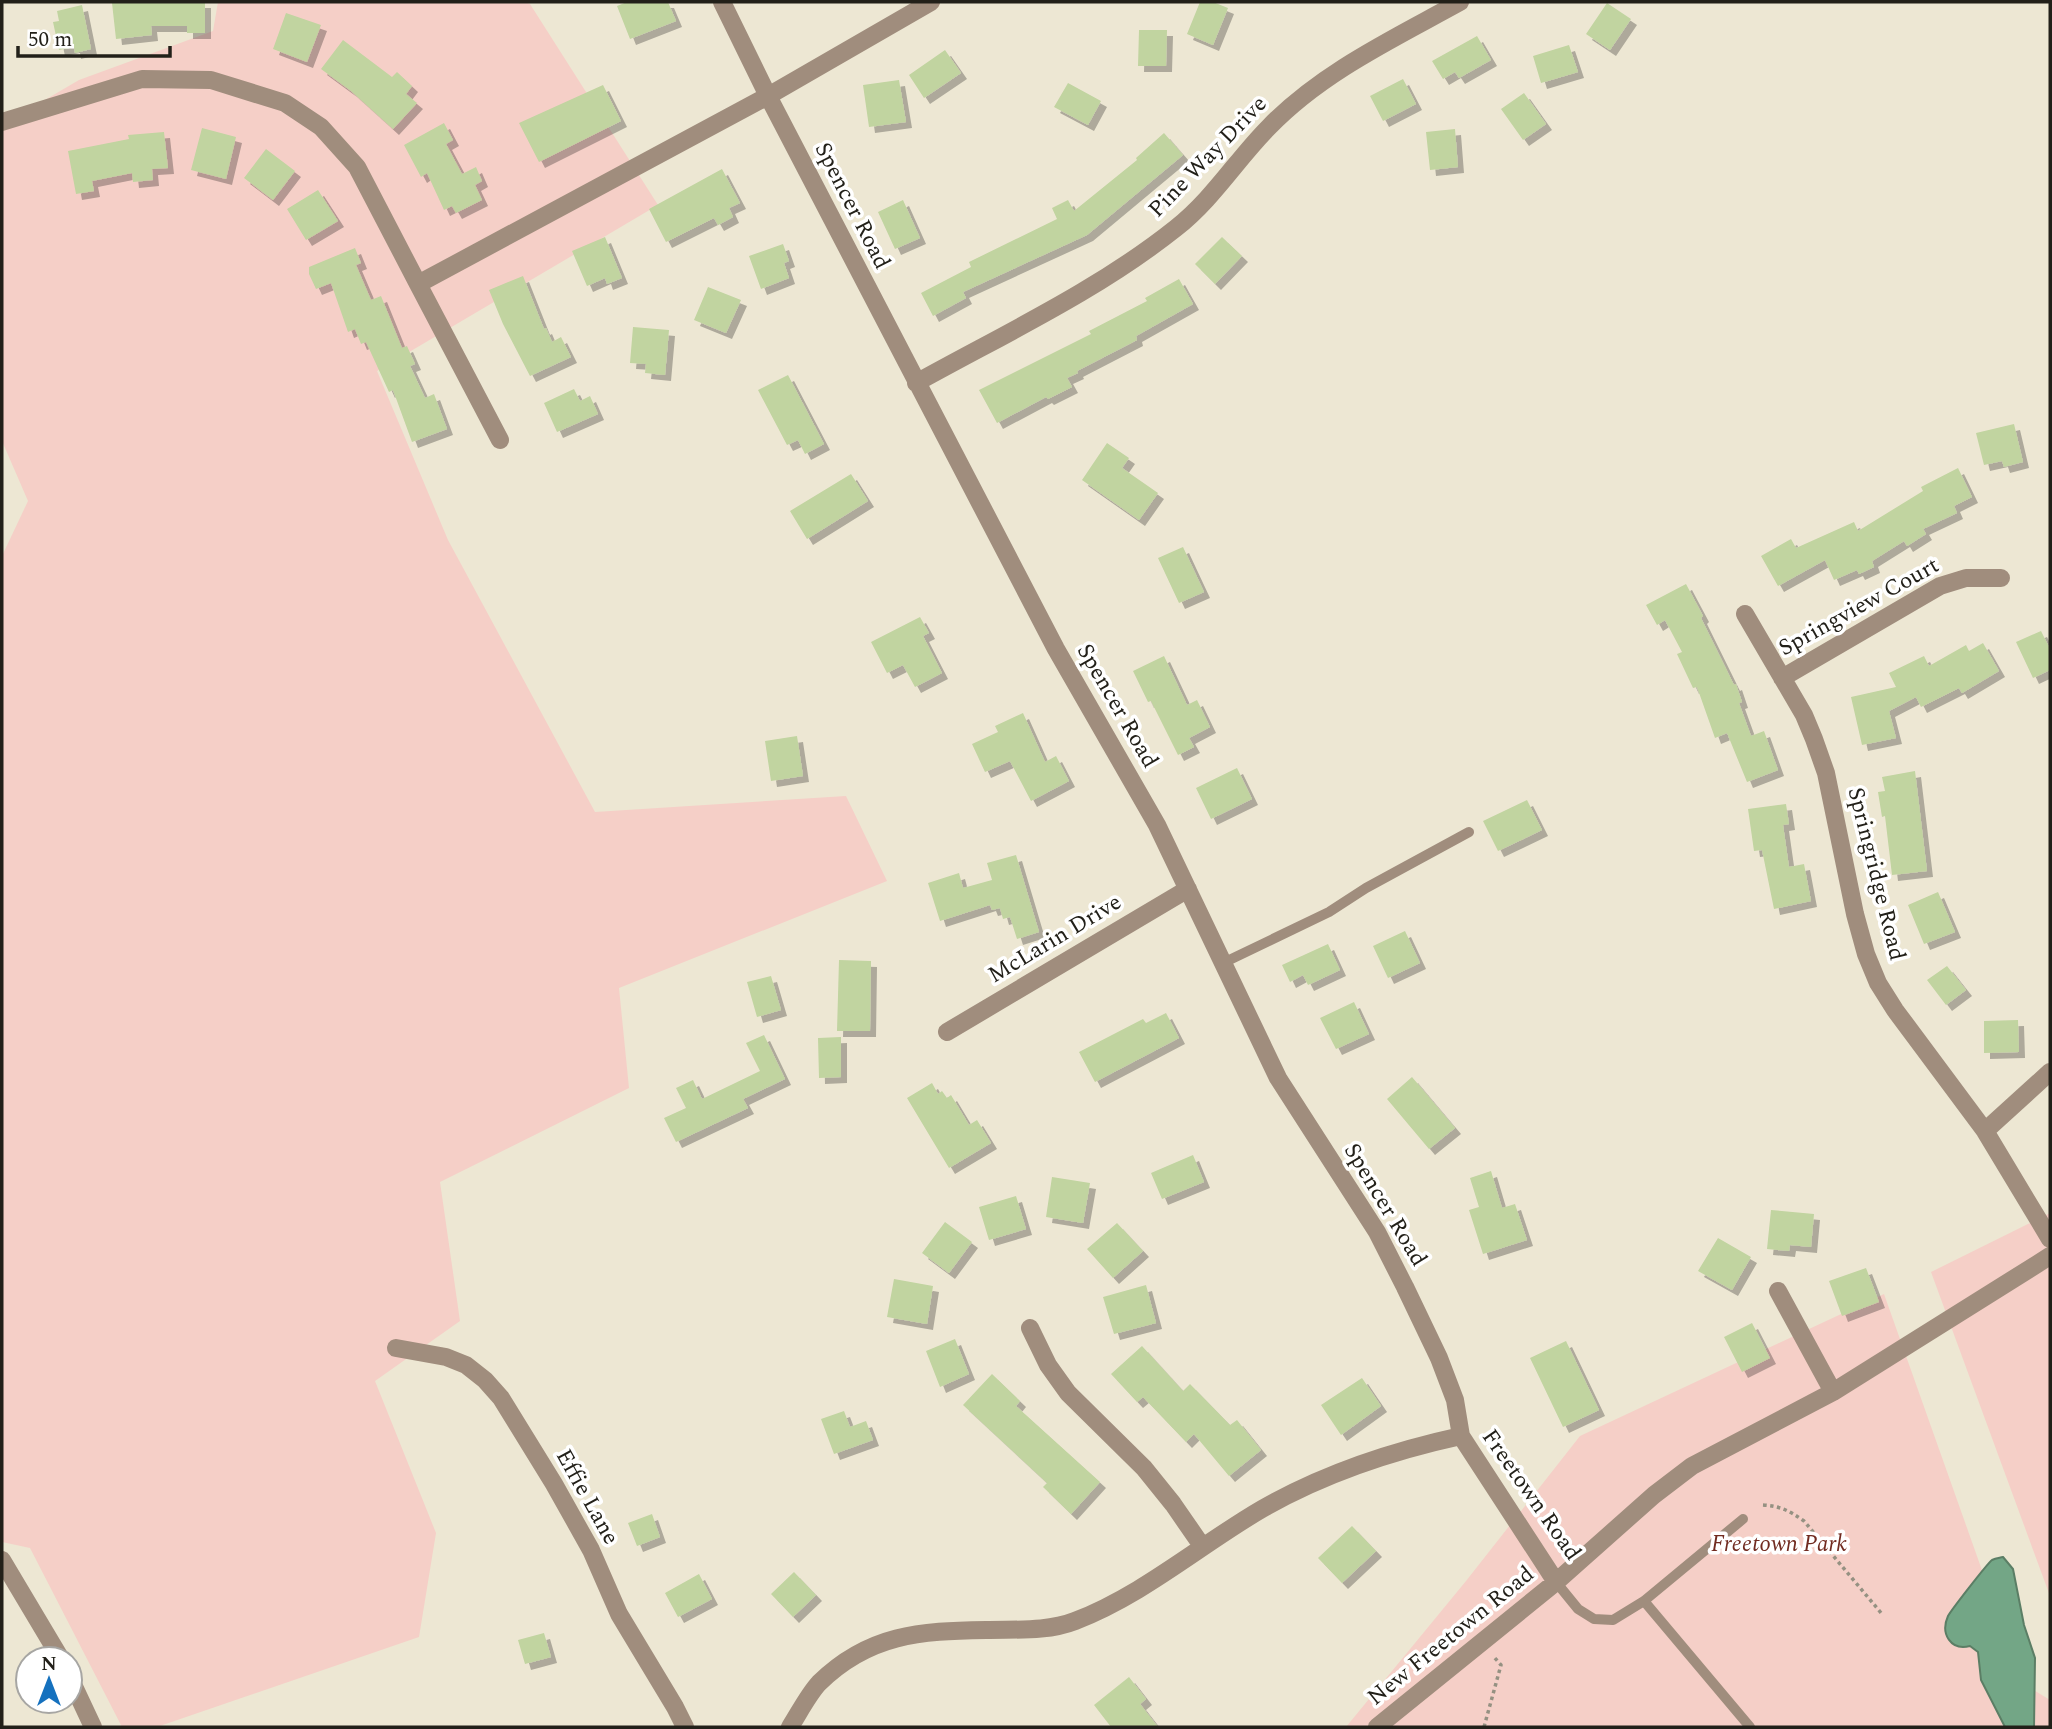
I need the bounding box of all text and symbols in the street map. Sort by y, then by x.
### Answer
scale bar [18,14,170,58]
text: 50 m [28,24,72,56]
street label: Pine Way Drive [1140,88,1276,226]
street label: Spencer Road [805,136,899,276]
street label: Springview Court [1772,548,1946,666]
street label: Spencer Road [1067,637,1167,775]
street label: Springridge Road [1838,784,1914,964]
street label: McLarin Drive [981,885,1129,993]
street label: Spencer Road [1334,1137,1436,1274]
street label: Freetown Road [1473,1422,1589,1568]
street label: Effie Lane [546,1443,628,1551]
park label: Freetown Park [1711,1527,1847,1562]
street label: New Freetown Road [1360,1557,1542,1715]
north arrow [14,1645,84,1715]
text: N [41,1650,57,1679]

